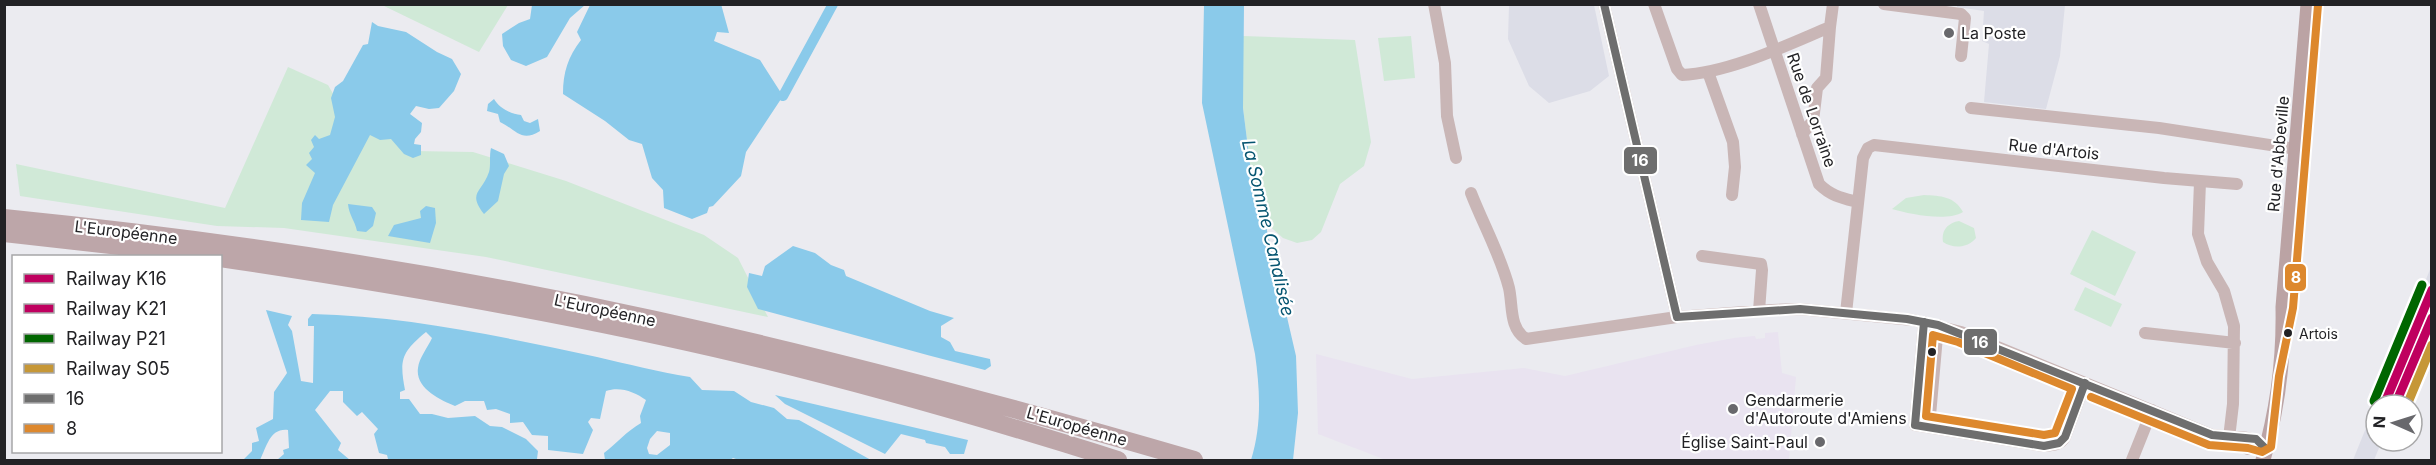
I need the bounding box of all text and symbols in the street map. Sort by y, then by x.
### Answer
place label: La Poste [1961,23,2026,43]
marker: La Poste [1942,26,1956,40]
street label: Rue de Lorraine [1783,50,1841,170]
street label: Rue d'Abbeville [2263,95,2293,213]
street label: Rue d'Artois [2008,134,2100,164]
water label: La Somme Canalisée [1238,138,1299,318]
line badge: 16 [1623,146,1658,175]
text: 16 [1631,150,1649,170]
street label: L'Européenne [73,216,179,248]
legend [12,255,222,453]
line badge: 8 [2284,263,2307,292]
text: 8 [2291,267,2301,287]
text: Railway K16 [66,268,167,289]
street label: L'Européenne [552,289,658,331]
text: Railway K21 [66,298,166,319]
place label: Artois [2299,325,2338,342]
marker: Artois [2282,327,2294,339]
text: Railway P21 [66,328,166,349]
line badge: 16 [1963,328,1998,356]
text: 16 [1971,332,1989,352]
unlabelled marker [1926,346,1938,358]
text: Railway S05 [66,358,170,379]
text: 16 [66,388,84,409]
place label: Gendarmerie d'Autoroute d'Amiens [1745,390,1907,428]
north arrow [2364,393,2424,453]
street label: L'Européenne [1024,402,1130,450]
marker: Gendarmerie d'Autoroute d'Amiens [1726,402,1740,416]
text: N [2369,416,2389,429]
text: 8 [66,418,77,439]
place label: Église Saint-Paul [1681,432,1808,452]
marker: Église Saint-Paul [1813,435,1827,449]

